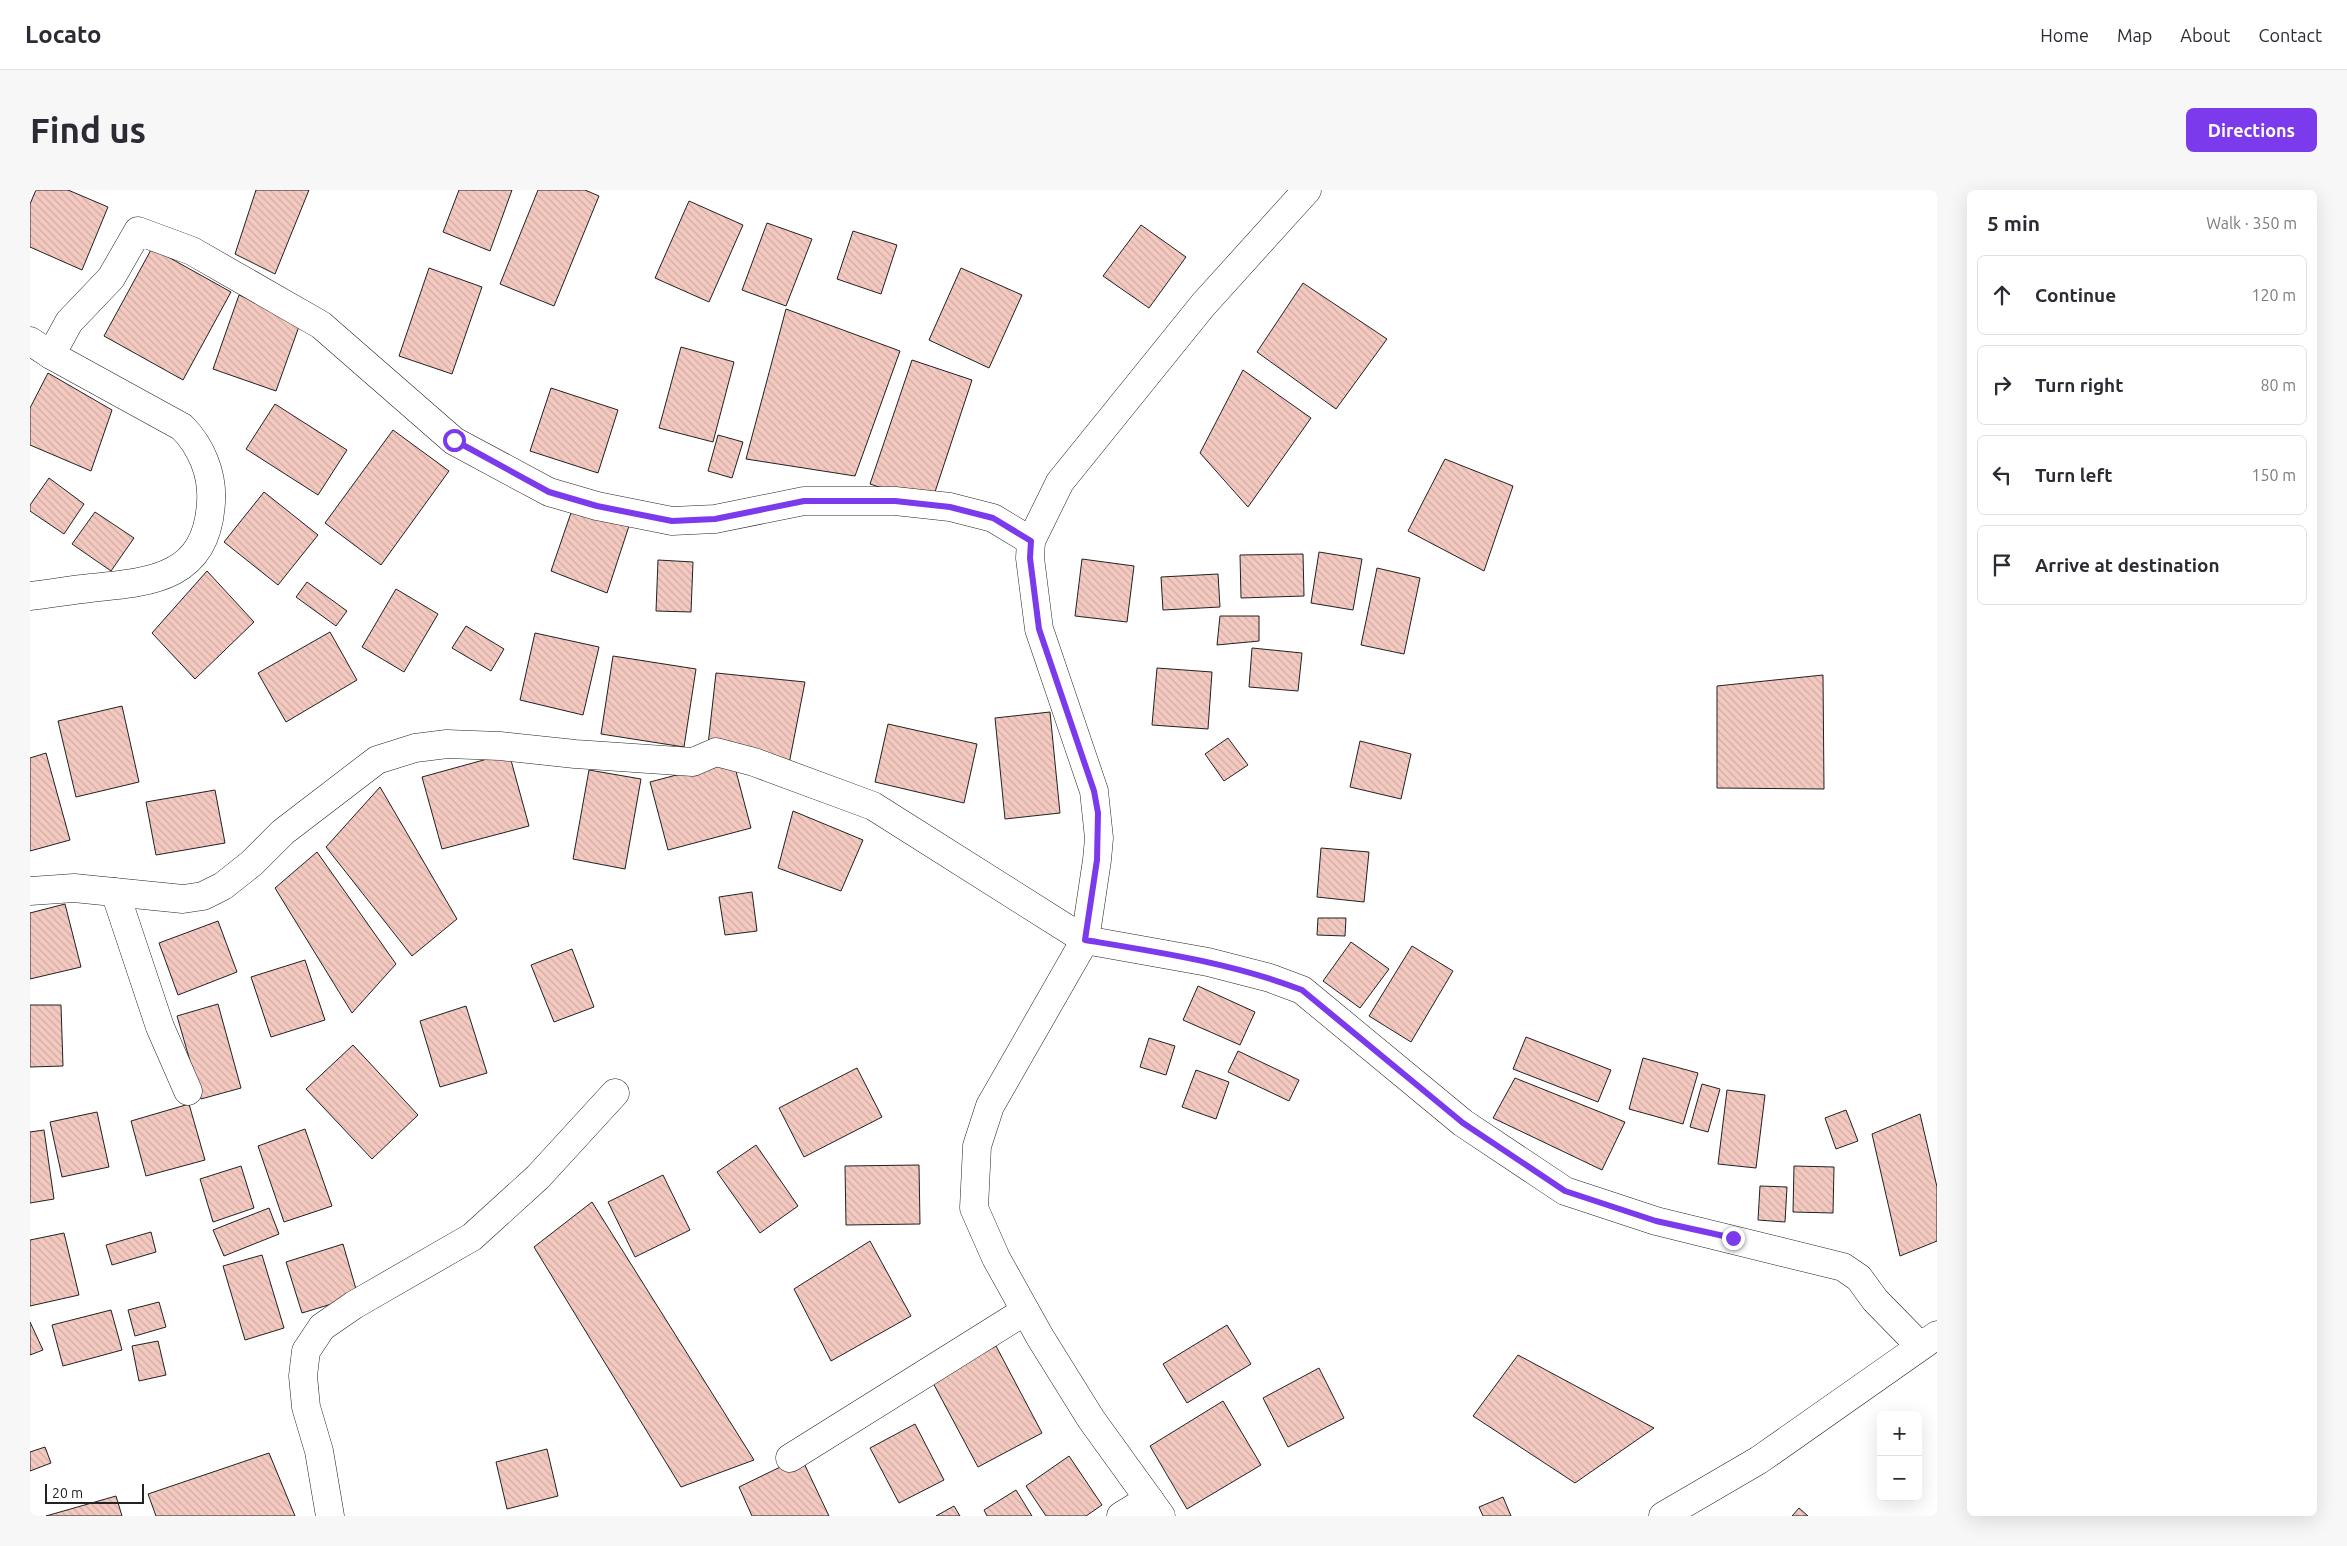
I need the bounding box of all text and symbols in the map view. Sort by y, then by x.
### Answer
text: Locato [25,21,101,48]
text: Home [2040,25,2089,45]
text: Map [2117,25,2152,45]
text: About [2180,25,2230,45]
text: Contact [2258,25,2322,45]
button: Directions [2186,108,2317,152]
text: Find us [30,110,146,150]
text: 5 min [1987,211,2040,235]
text: Walk · 350 m [2206,214,2297,232]
icon: ahead [1988,281,2016,309]
text: Continue [2035,284,2116,306]
text: 120 m [2251,286,2296,304]
icon: right [1988,371,2016,399]
text: Turn right [2035,374,2123,396]
text: 80 m [2260,376,2296,394]
route start [443,429,466,452]
icon: left [1988,461,2016,489]
text: Turn left [2035,464,2113,486]
text: 150 m [2251,466,2296,484]
icon: arrive [1988,551,2016,579]
text: Arrive at destination [2035,554,2220,576]
route end [1722,1227,1745,1250]
map controls [1877,1411,1922,1501]
button: + [1877,1411,1922,1456]
button: − [1877,1456,1922,1501]
scale bar [45,1481,144,1504]
text: 20 m [52,1485,83,1501]

